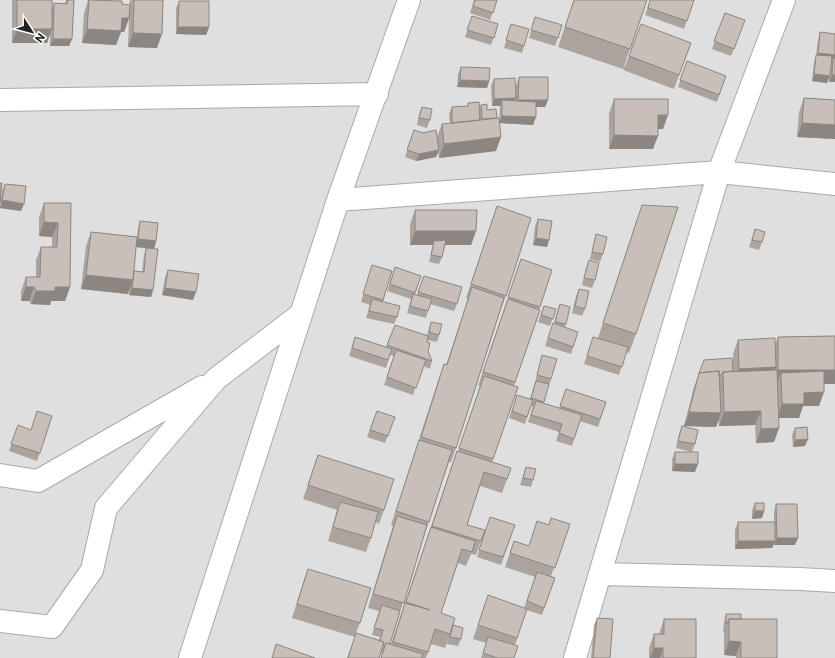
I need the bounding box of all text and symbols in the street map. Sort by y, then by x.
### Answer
north arrow [12,12,52,52]
text: N [33,31,48,45]

